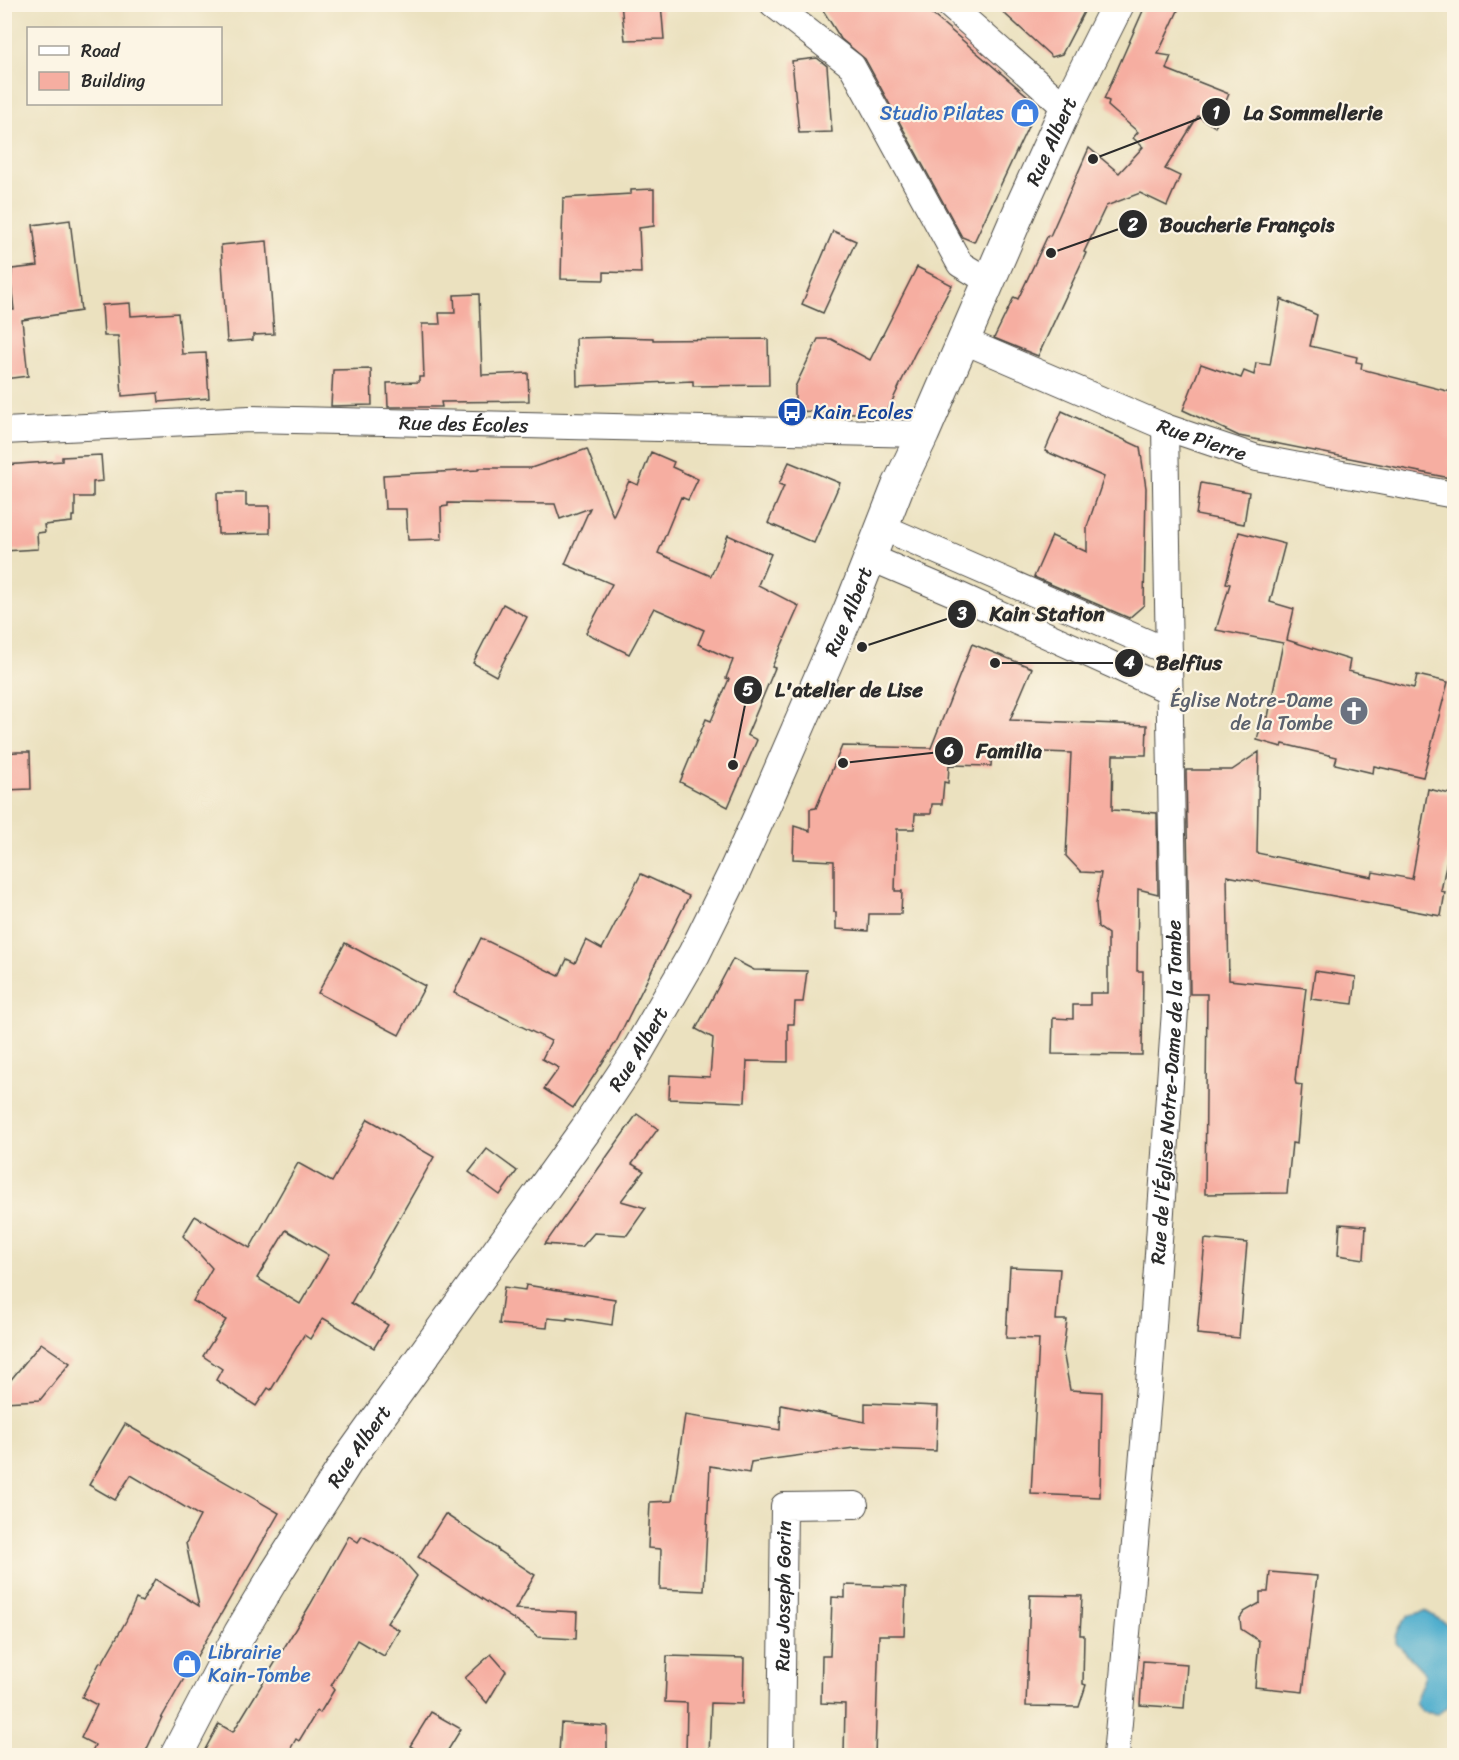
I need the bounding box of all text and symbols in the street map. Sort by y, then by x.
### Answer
legend [27,27,222,105]
text: Road [81,35,121,67]
text: Building [81,65,145,97]
street label: Rue Albert [1015,90,1087,191]
callout: La Sommellerie [1201,93,1394,132]
text: La Sommellerie [1243,94,1383,132]
place label: Studio Pilates [880,96,1005,131]
shop icon: Studio Pilates [1009,97,1041,129]
text: 1 [1212,97,1220,129]
callout: Boucherie François [1118,205,1347,244]
text: Boucherie François [1160,206,1335,244]
text: 2 [1127,209,1139,241]
place label: Kain Ecoles [813,395,914,430]
bus stop icon: Kain Ecoles [776,396,808,428]
street label: Rue des Écoles [399,405,530,443]
street label: Rue Pierre [1152,408,1252,471]
street label: Rue Albert [814,561,882,662]
callout: Kain Station [947,594,1117,633]
text: Kain Station [988,595,1105,633]
text: 3 [956,598,967,630]
callout: Belfius [1114,643,1234,682]
text: Belfius [1156,644,1223,682]
text: 4 [1122,647,1135,679]
callout: L'atelier de Lise [733,670,935,709]
text: L'atelier de Lise [775,671,923,709]
text: 5 [743,674,754,706]
place label: Église Notre-Dame de la Tombe [1170,683,1333,741]
church icon: Église Notre-Dame de la Tombe [1338,695,1370,727]
callout: Familia [934,731,1054,770]
text: Familia [975,732,1043,770]
text: 6 [943,735,954,767]
street label: Rue de l’Église Notre-Dame de la Tombe [1140,920,1193,1265]
street label: Rue Albert [599,999,678,1099]
street label: Rue Albert [317,1397,400,1495]
street label: Rue Joseph Gorin [765,1520,801,1671]
place label: Librairie Kain-Tombe [208,1635,311,1693]
shop icon: Librairie Kain-Tombe [171,1648,203,1680]

